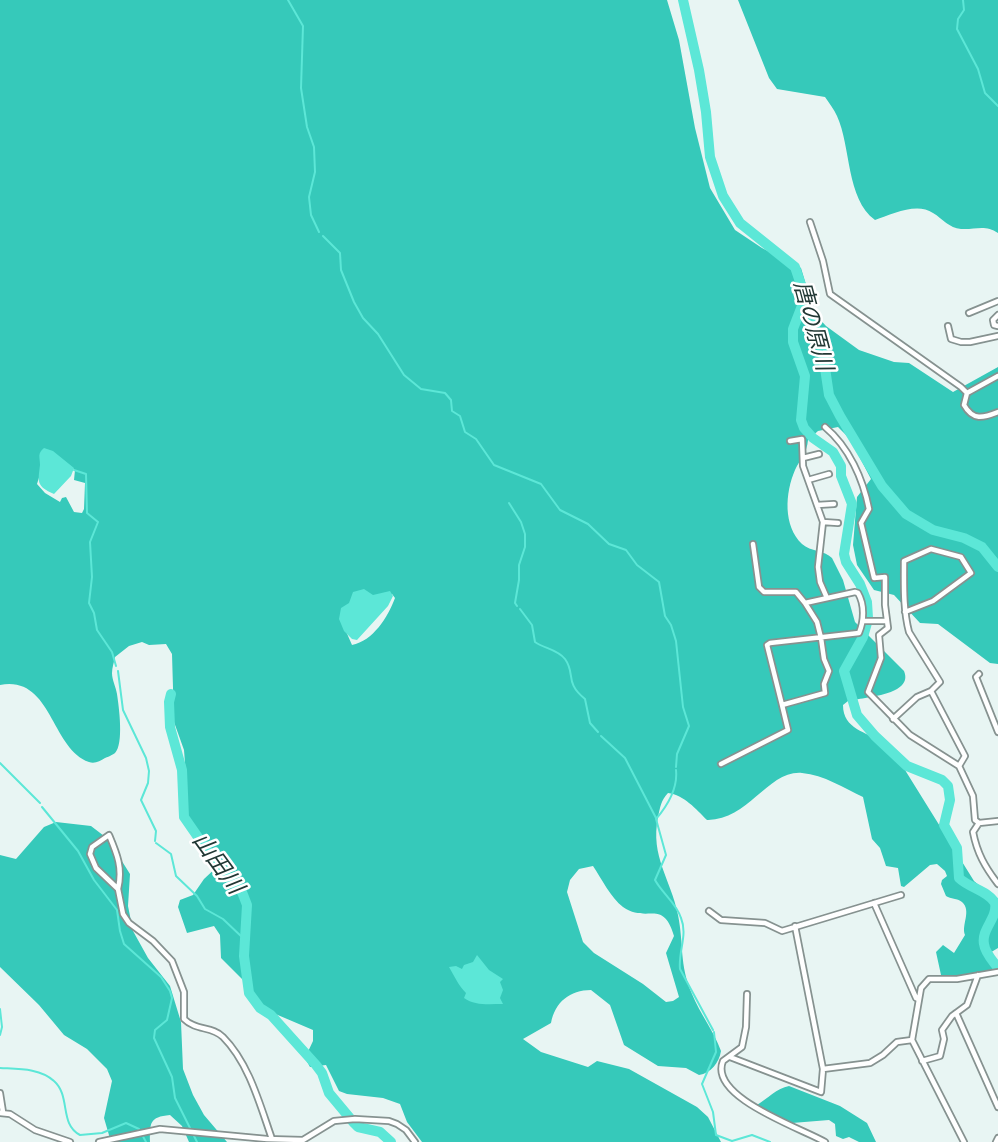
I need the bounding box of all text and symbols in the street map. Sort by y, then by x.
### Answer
water label: 唐の原川 [787,278,837,374]
water label: 山田川 [186,828,248,900]

